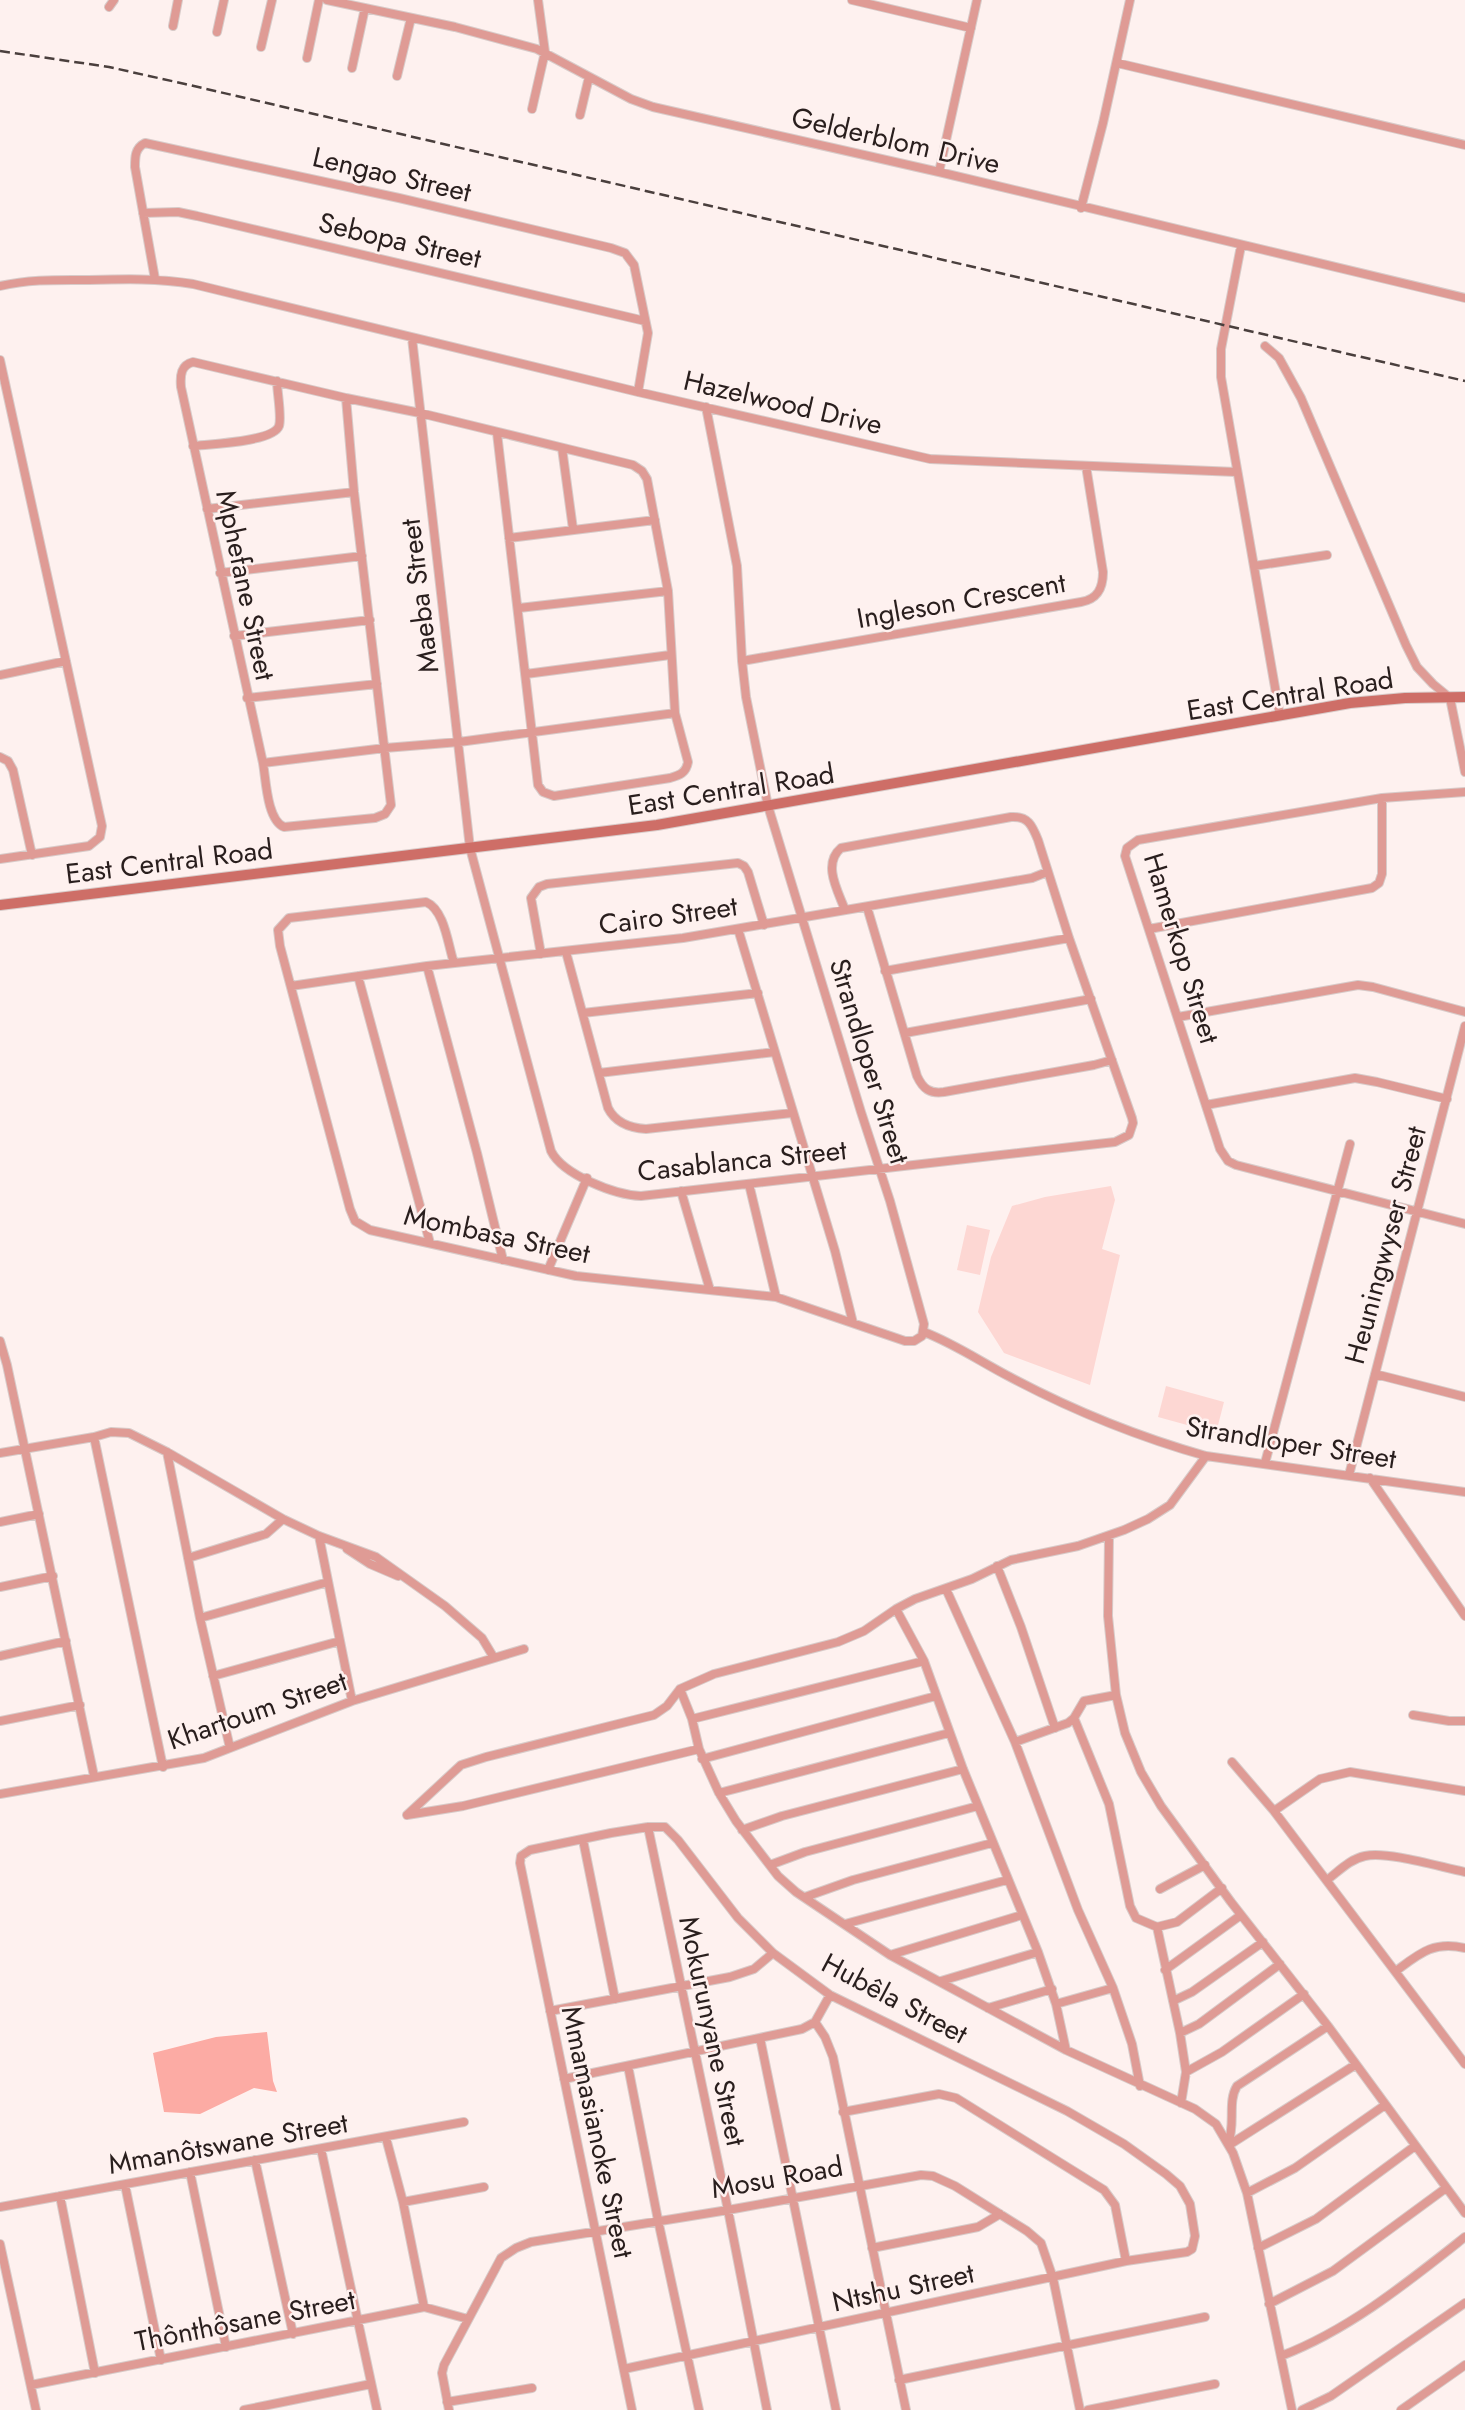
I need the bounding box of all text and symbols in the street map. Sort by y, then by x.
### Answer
street label: Gelderblom Drive [788,97,1004,184]
street label: Lengao Street [309,136,476,213]
street label: Sebopa Street [315,202,485,279]
street label: Hazelwood Drive [680,360,886,445]
street label: Mphefane Street [205,486,286,684]
street label: Maeba Street [390,516,449,675]
street label: Ingleson Crescent [853,562,1069,639]
street label: East Central Road [1184,658,1396,731]
street label: East Central Road [625,753,837,826]
street label: East Central Road [63,828,275,895]
street label: Hamerkop Street [1133,848,1230,1049]
street label: Cairo Street [596,885,740,946]
street label: Strandloper Street [819,953,920,1169]
street label: Heuningwyser Street [1334,1121,1437,1369]
street label: Casablanca Street [635,1129,849,1192]
street label: Mombasa Street [400,1195,594,1274]
street label: Strandloper Street [1183,1406,1399,1479]
street label: Khartoum Street [162,1661,353,1760]
street label: Mokurunyane Street [668,1913,757,2150]
street label: Hubêla Street [814,1943,975,2054]
street label: Mmamasianoke Street [551,2002,644,2262]
street label: Mmanôtswane Street [105,2102,351,2185]
street label: Mosu Road [708,2146,846,2209]
street label: Ntshu Street [828,2252,978,2323]
street label: Thônthôsane Street [131,2279,359,2362]

